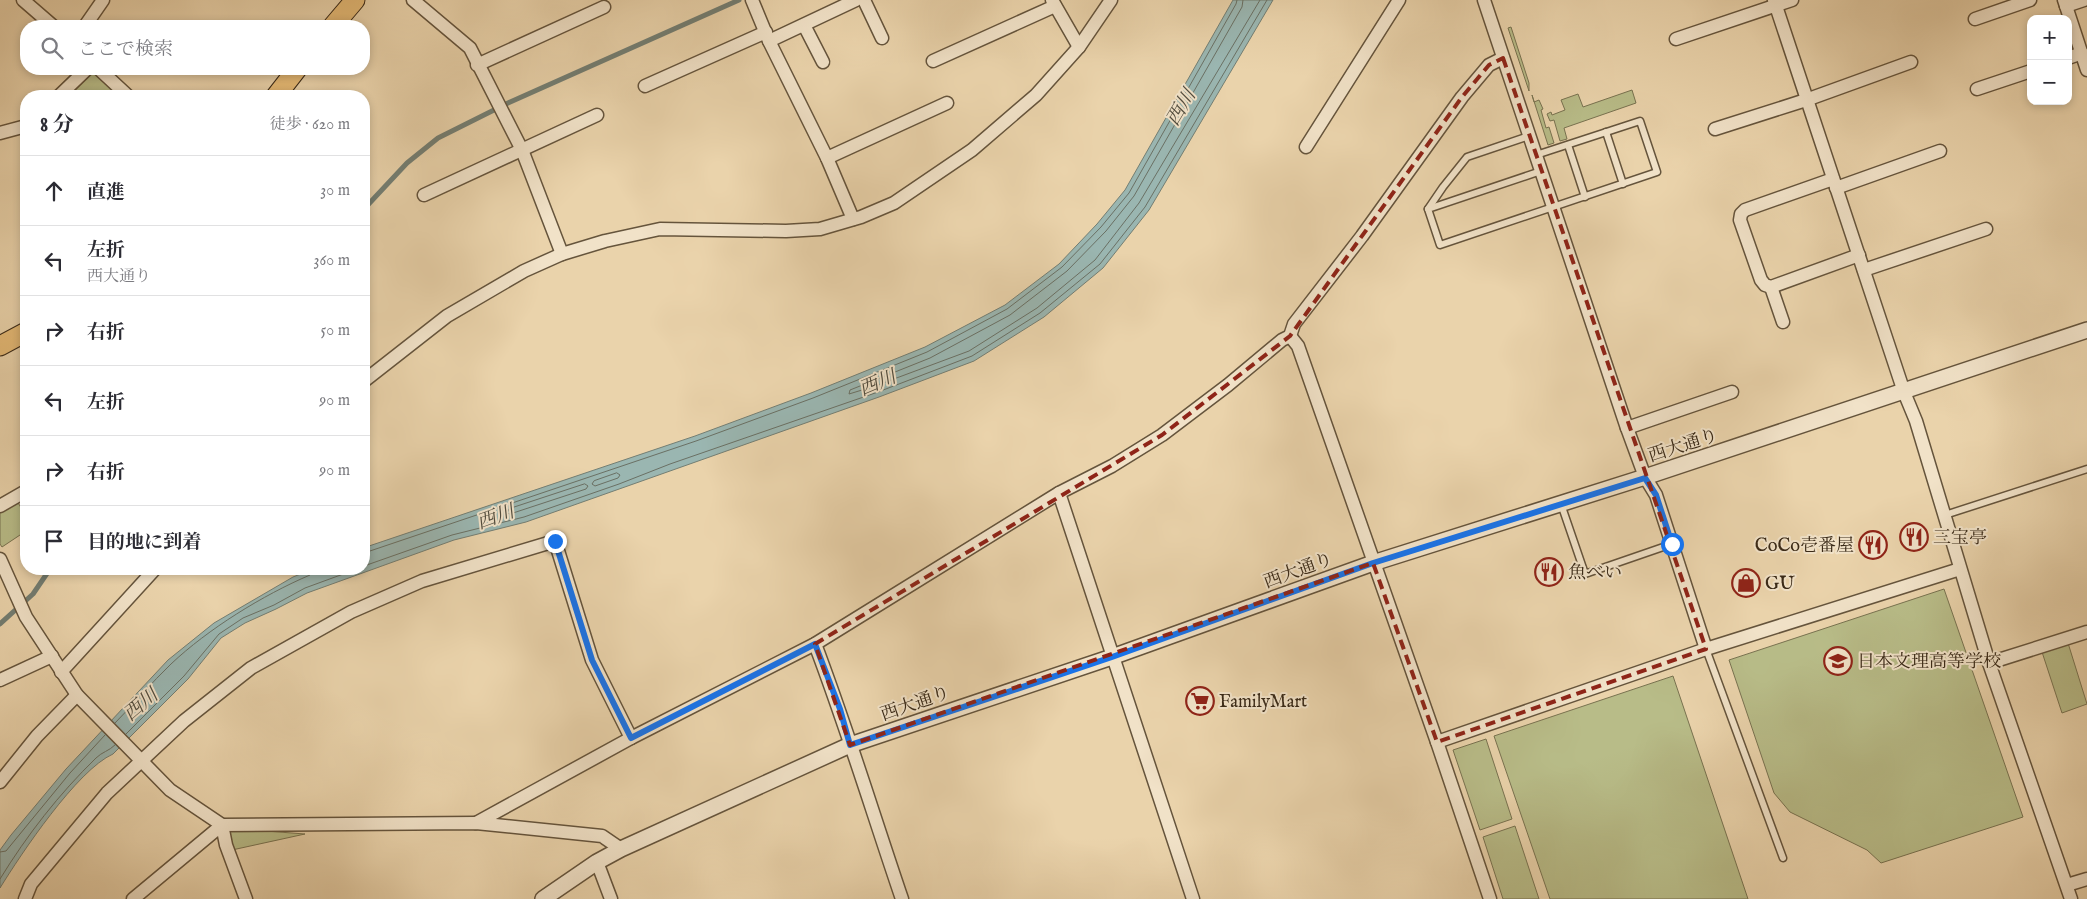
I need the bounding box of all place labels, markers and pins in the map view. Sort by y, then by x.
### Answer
restaurant icon: 三宝亭 [1899,522,1929,552]
place label: 三宝亭 [1933,527,1987,550]
restaurant icon: CoCo壱番屋 [1858,530,1888,560]
place label: CoCo壱番屋 [1755,535,1854,558]
restaurant icon: 魚べい [1534,557,1564,587]
place label: 魚べい [1568,562,1622,585]
shop icon: GU [1731,568,1761,598]
place label: GU [1765,573,1795,596]
school or university icon: 日本文理高等学校 [1823,646,1853,676]
place label: 日本文理高等学校 [1857,651,2001,674]
supermarket icon: FamilyMart [1185,686,1215,716]
place label: FamilyMart [1219,691,1307,714]

